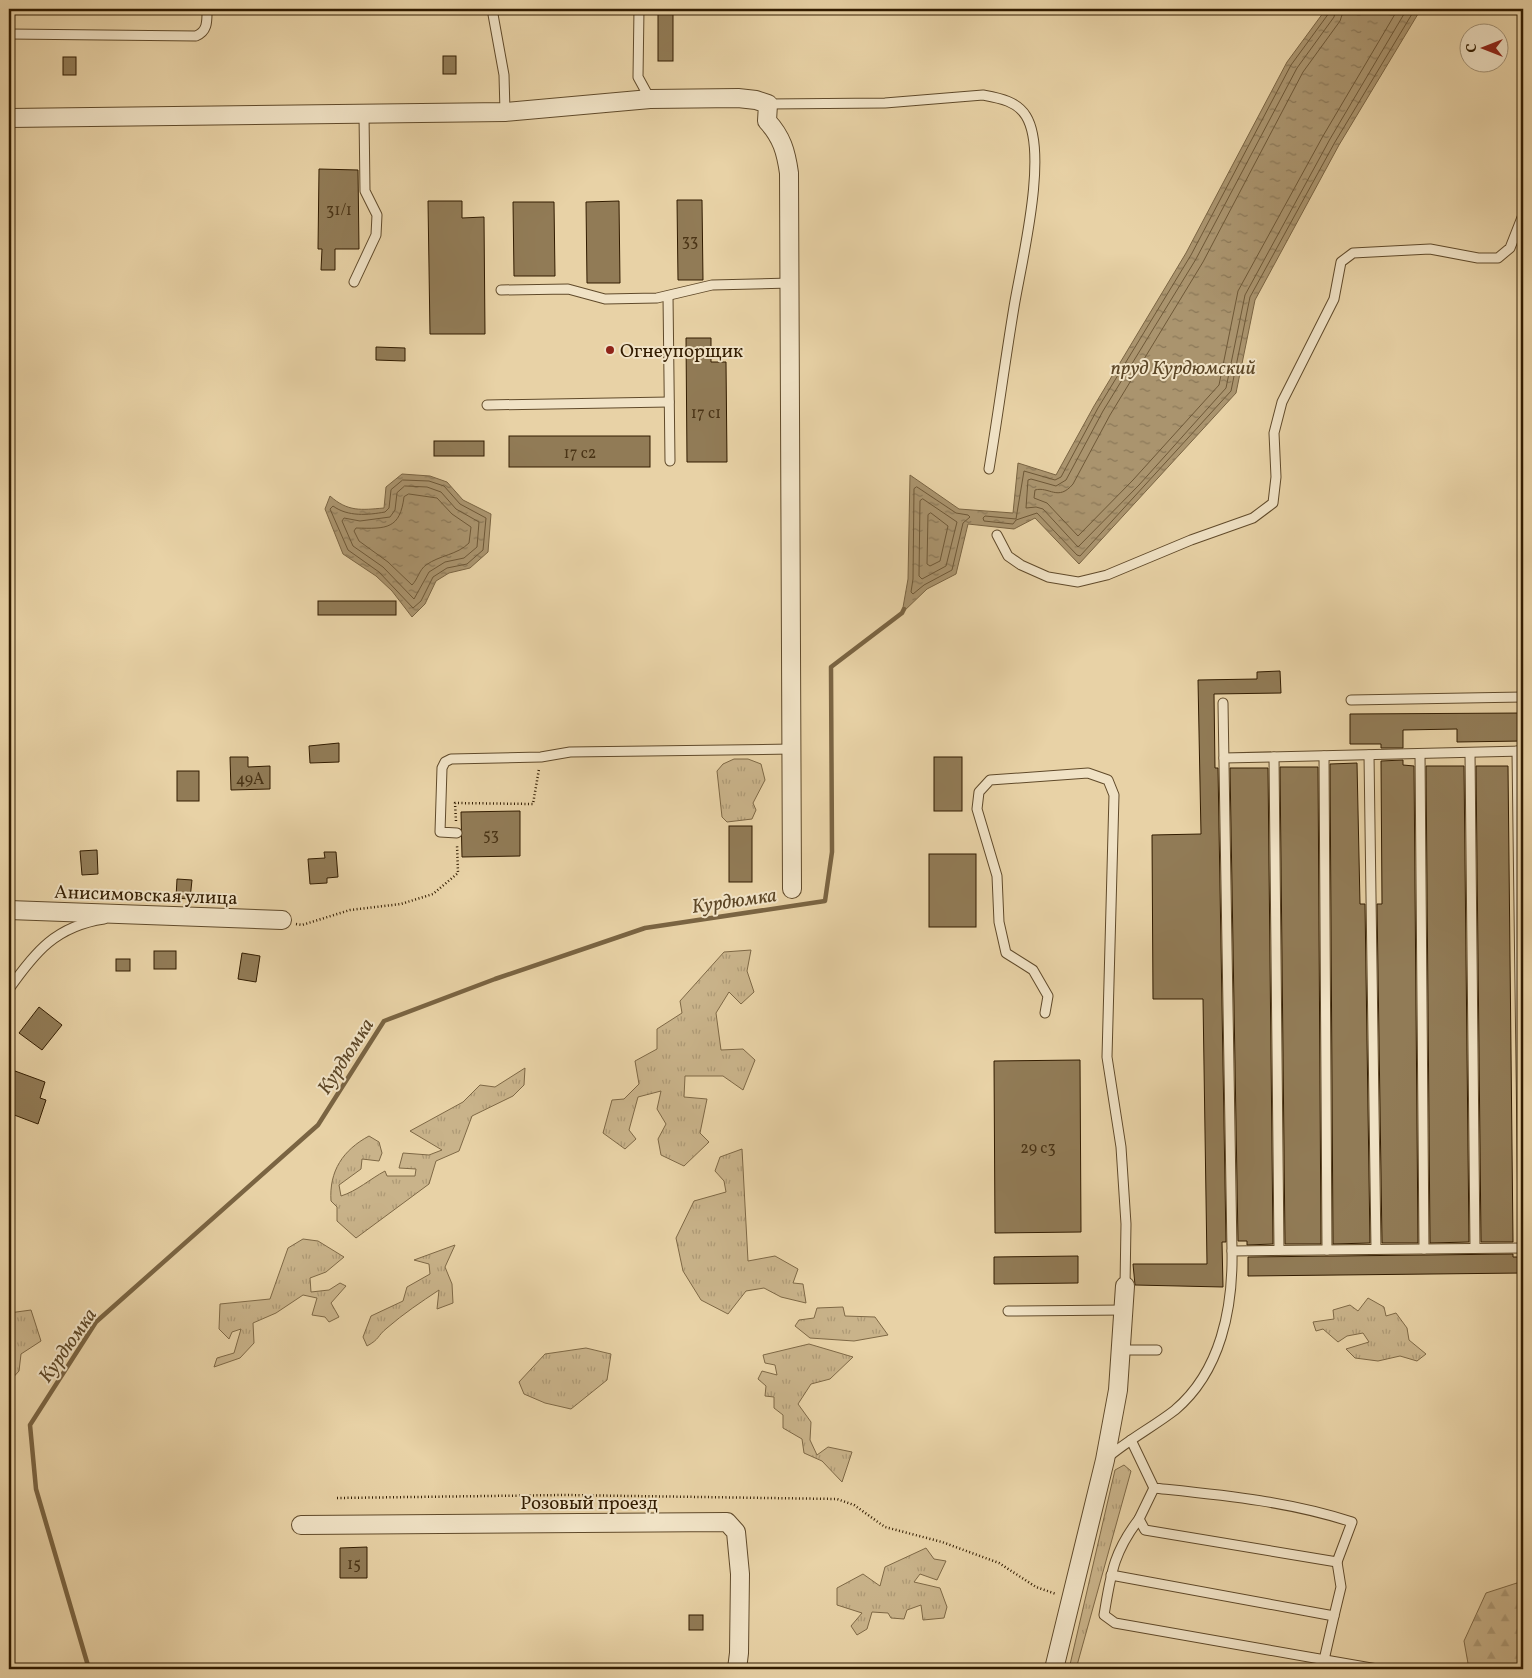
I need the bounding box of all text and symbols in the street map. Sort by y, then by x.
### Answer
north arrow [1460,22,1510,72]
text: С [1463,43,1482,53]
house number: 31/1 [326,200,352,222]
house number: 33 [682,231,698,253]
place label: Огнеупорщик [620,339,743,365]
marker: Огнеупорщик [604,344,616,356]
water label: пруд Курдюмский [1110,355,1256,383]
house number: 17 с1 [691,403,721,425]
house number: 17 с2 [564,443,596,465]
house number: 49А [236,769,264,791]
house number: 53 [483,825,499,847]
street label: Анисимовская улица [54,880,238,912]
water label: Курдюмка [690,882,779,922]
water label: Курдюмка [312,1014,382,1101]
house number: 29 с3 [1020,1138,1056,1160]
water label: Курдюмка [33,1303,105,1389]
street label: Розовый проезд [520,1491,658,1517]
house number: 15 [347,1554,361,1576]

